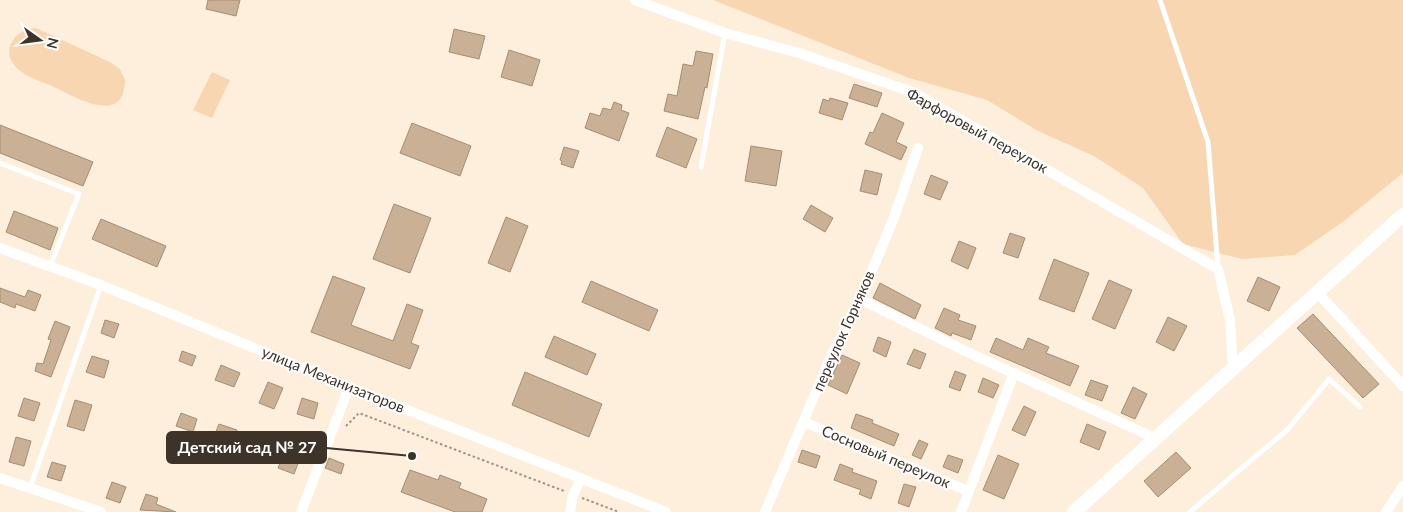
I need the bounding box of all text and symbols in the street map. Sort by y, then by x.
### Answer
north arrow [15,15,65,65]
text: N [44,36,63,51]
street label: Фарфоровый переулок [904,84,1051,177]
street label: переулок Горняков [808,268,878,394]
street label: улица Механизаторов [259,342,407,416]
street label: Сосновый переулок [819,421,954,491]
callout: Детский сад № 27 [167,432,326,463]
text: Детский сад № 27 [177,437,317,456]

